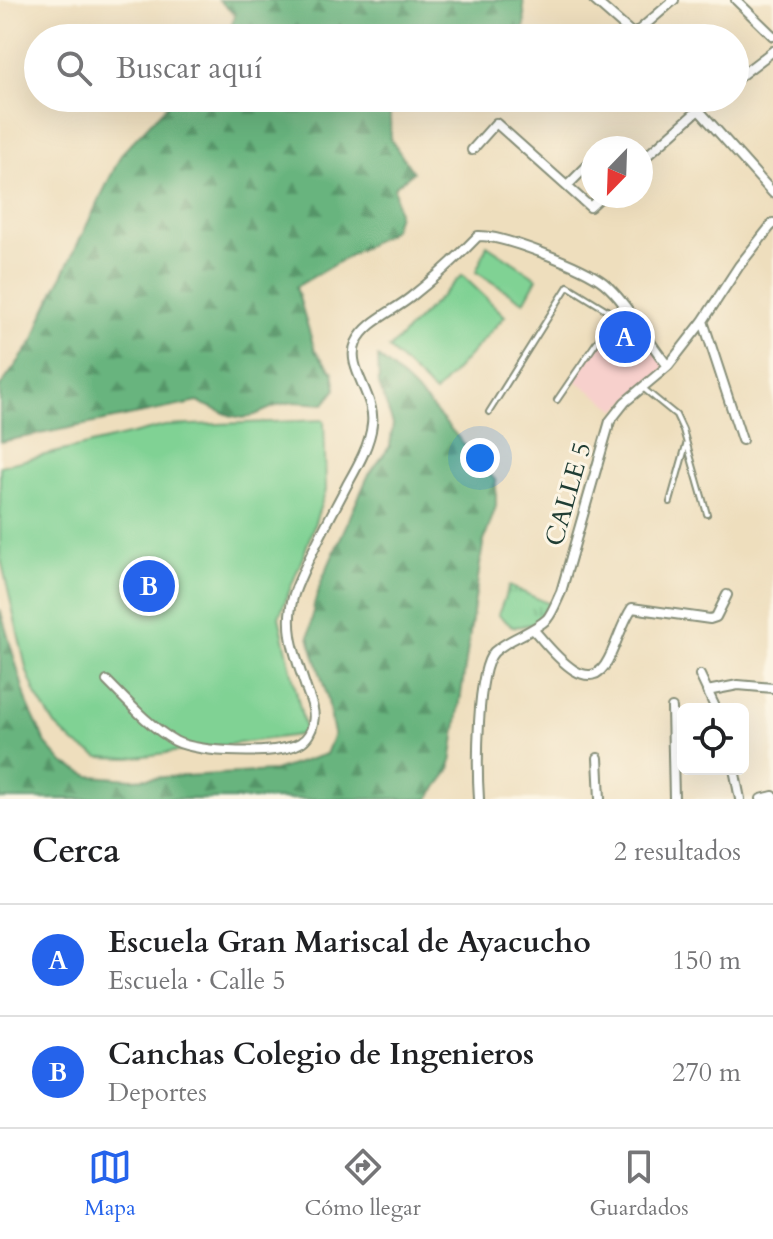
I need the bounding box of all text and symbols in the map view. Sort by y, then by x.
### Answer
search box [24,24,749,112]
icon: search [52,46,96,90]
text: Buscar aquí [116,48,262,89]
north arrow [581,136,653,208]
pin: A [599,307,651,367]
your location [460,438,500,478]
street label: CALLE 5 [537,438,599,550]
pin: B [123,556,175,616]
map controls [677,703,749,775]
button: locate [677,703,749,775]
text: Cerca [32,828,120,874]
text: 2 resultados [614,834,741,869]
text: Escuela Gran Mariscal de Ayacucho [108,922,591,963]
text: A [48,943,68,978]
text: 150 m [672,943,741,978]
text: Escuela · Calle 5 [108,963,286,998]
text: Canchas Colegio de Ingenieros [108,1034,534,1075]
text: B [49,1055,67,1090]
text: 270 m [672,1055,741,1090]
text: Deportes [108,1075,207,1110]
tab: Mapa [84,1145,136,1223]
tab: Cómo llegar [305,1145,421,1223]
tab: Guardados [589,1145,689,1223]

